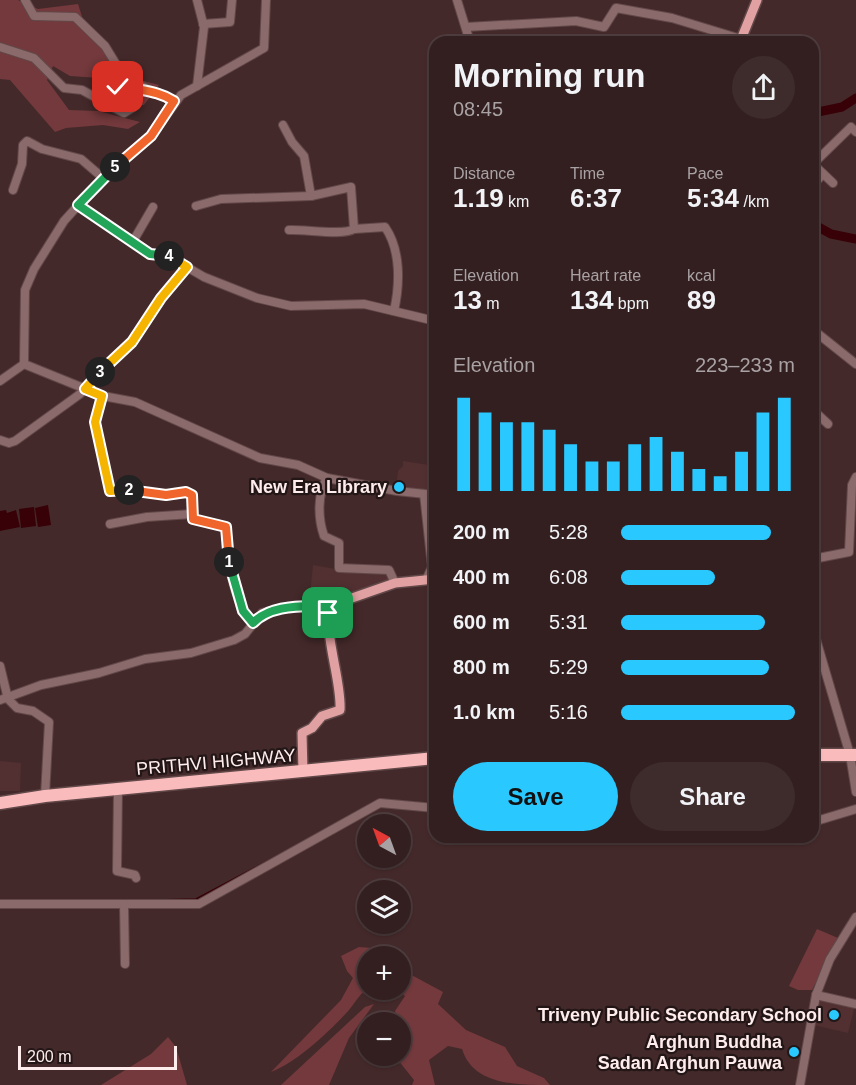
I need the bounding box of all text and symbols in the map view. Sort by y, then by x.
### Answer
button: share [732,56,795,119]
text: Morning run [453,57,645,94]
pin [92,61,143,112]
icon: check [101,70,134,103]
text: 08:45 [453,98,503,120]
pin: 5 [100,152,130,182]
text: 5 [111,158,119,175]
text: Distance [453,165,515,182]
text: Time [570,165,605,182]
text: Pace [687,165,723,182]
text: 1.19 [453,183,504,213]
text: 6:37 [570,183,622,213]
text: 5:34 [687,183,739,213]
text: km [504,193,529,210]
text: /km [739,193,769,210]
pin: 4 [154,241,184,271]
text: 4 [165,247,173,264]
text: Elevation [453,267,519,284]
text: Heart rate [570,267,641,284]
text: kcal [687,267,715,284]
text: 13 [453,285,482,315]
text: 134 [570,285,613,315]
text: 89 [687,285,716,315]
text: m [482,295,500,312]
text: bpm [613,295,649,312]
text: Elevation [453,354,535,376]
text: 223–233 m [695,354,795,376]
pin: 3 [85,357,115,387]
text: 3 [96,363,104,380]
pin: 2 [114,475,144,505]
place label: New Era Library [250,477,387,497]
marker: New Era Library [392,480,406,494]
text: 2 [125,481,133,498]
text: 200 m [453,521,510,543]
text: 5:28 [549,521,588,543]
pin: 1 [214,547,244,577]
text: 1 [225,553,233,570]
text: 400 m [453,566,510,588]
text: 6:08 [549,566,588,588]
pin [302,587,353,638]
icon: arrive [311,596,344,629]
text: 600 m [453,611,510,633]
text: 5:31 [549,611,588,633]
text: 800 m [453,656,510,678]
text: 5:29 [549,656,588,678]
text: 1.0 km [453,701,515,723]
text: 5:16 [549,701,588,723]
street label: PRITHVI HIGHWAY [135,745,297,779]
button: Save [453,762,618,831]
button: Share [630,762,795,831]
north arrow [357,814,411,868]
map controls [357,814,411,1066]
button: layers [357,880,411,934]
button: + [357,946,411,1000]
place label: Triveny Public Secondary School [538,1005,822,1025]
marker: Triveny Public Secondary School [827,1008,841,1022]
button: − [357,1012,411,1066]
place label: Arghun Buddha Sadan Arghun Pauwa [598,1032,783,1073]
scale bar [18,1043,177,1070]
marker: Arghun Buddha Sadan Arghun Pauwa [787,1045,801,1059]
text: 200 m [27,1048,71,1065]

